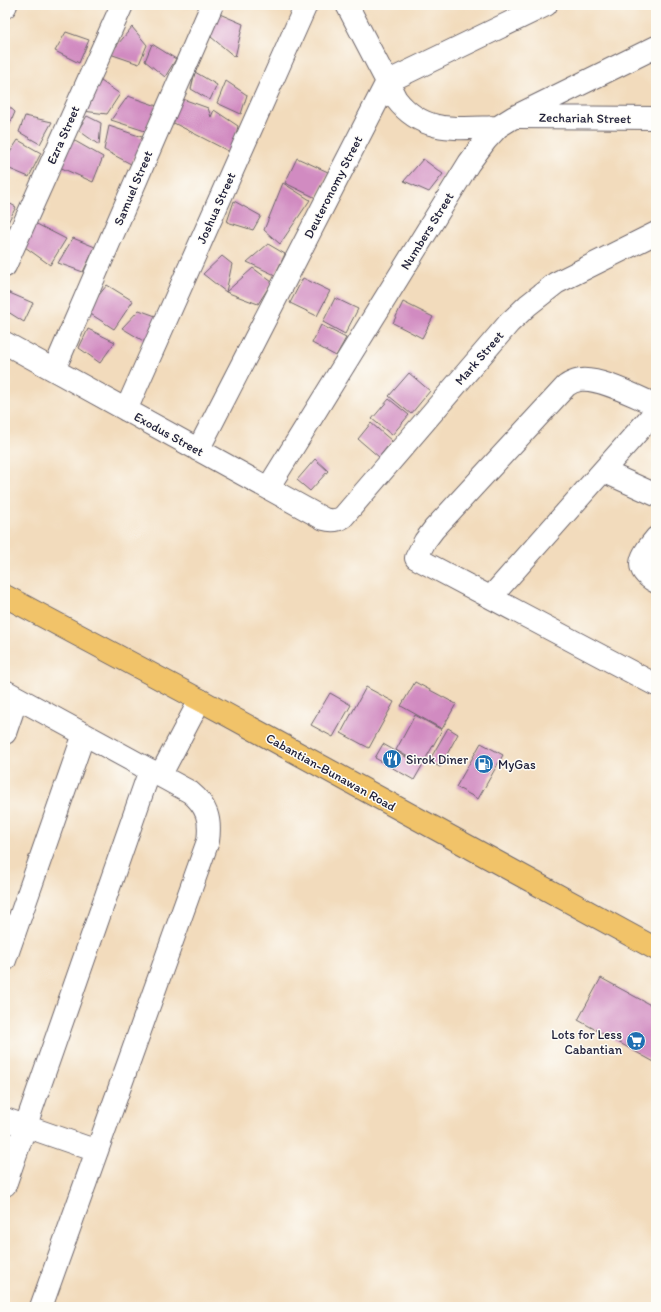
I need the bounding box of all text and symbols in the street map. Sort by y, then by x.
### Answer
street label: Ezra Street [43,103,83,167]
street label: Zechariah Street [539,110,632,126]
street label: Deuteronomy Street [301,133,365,241]
street label: Samuel Street [111,148,156,228]
street label: Joshua Street [194,170,238,246]
street label: Numbers Street [397,189,457,272]
street label: Mark Street [452,328,506,388]
street label: Exodus Street [132,409,207,459]
street label: Cabantian-Bunawan Road [264,730,399,814]
restaurant icon: Sirok Diner [381,748,403,770]
place label: Sirok Diner [406,752,469,767]
fuel station icon: MyGas [473,753,495,775]
place label: MyGas [498,757,536,772]
place label: Lots for Less Cabantian [551,1027,623,1057]
supermarket icon: Lots for Less Cabantian [625,1030,647,1052]

